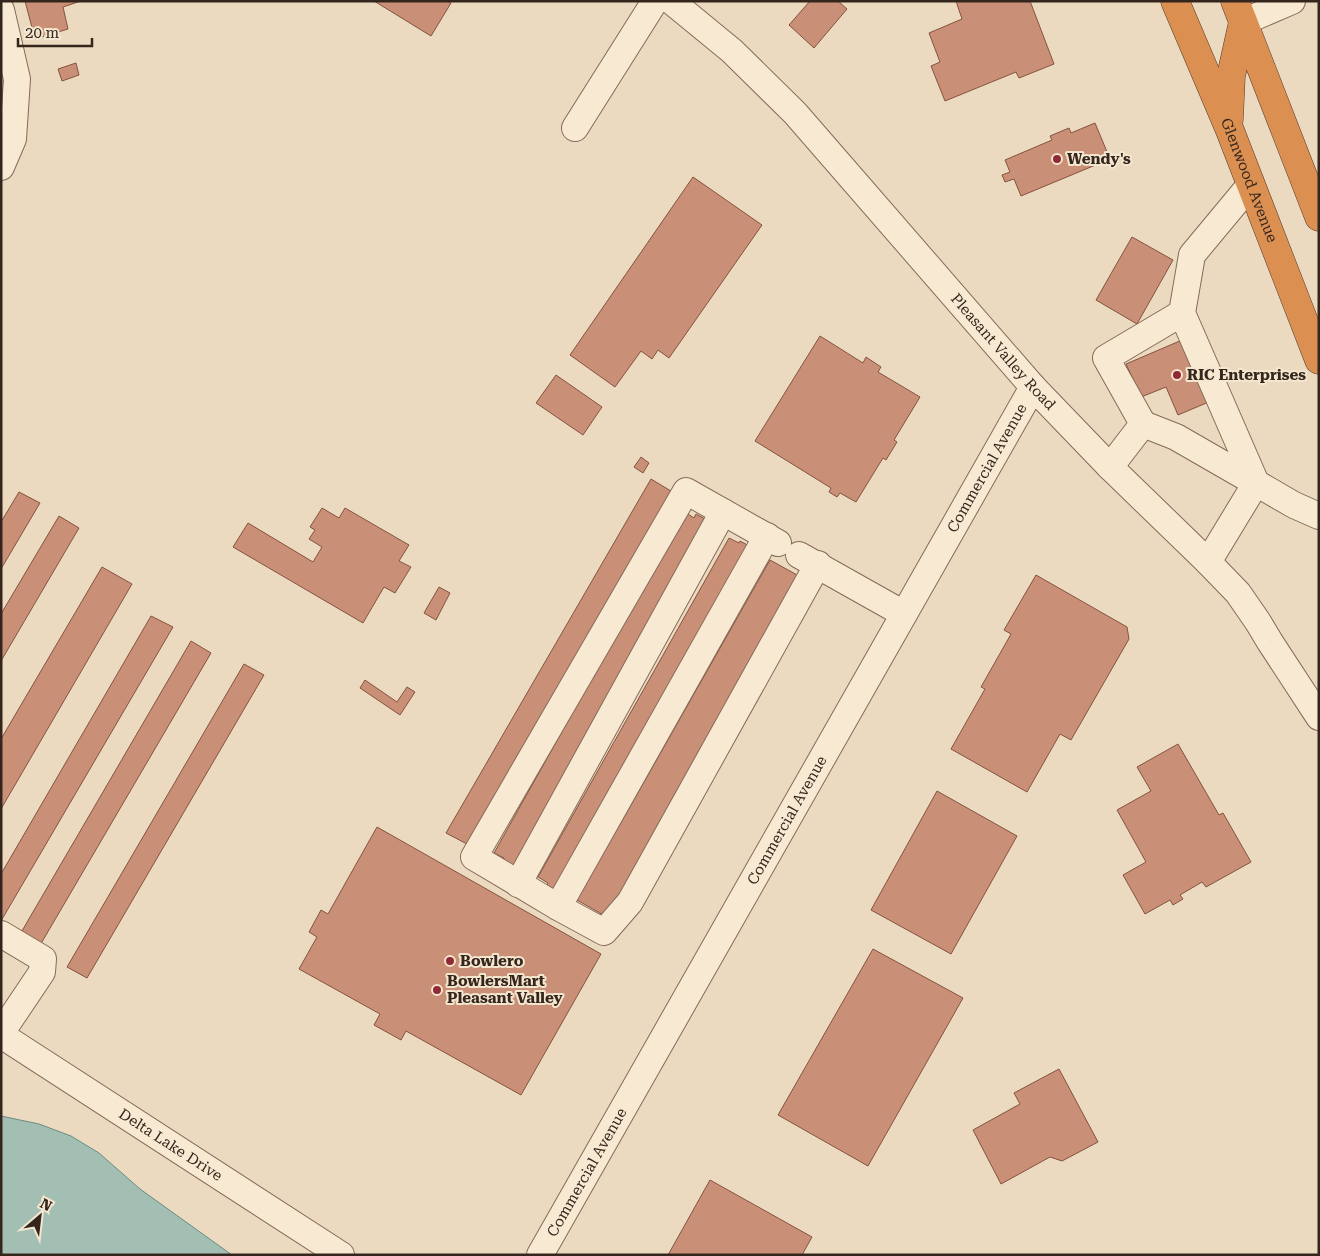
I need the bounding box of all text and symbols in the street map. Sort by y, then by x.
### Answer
scale bar [18,15,91,47]
text: 20 m [25,24,60,42]
street label: Glenwood Avenue [1217,115,1281,245]
place label: Wendy's [1067,150,1131,168]
marker: Wendy's [1051,153,1063,165]
street label: Pleasant Valley Road [947,290,1060,414]
place label: RIC Enterprises [1187,366,1306,384]
marker: RIC Enterprises [1171,369,1183,381]
street label: Commercial Avenue [943,400,1031,536]
street label: Commercial Avenue [743,753,831,888]
place label: Bowlero [460,952,524,970]
marker: Bowlero [444,955,456,967]
place label: BowlersMart Pleasant Valley [447,972,563,1007]
marker: BowlersMart Pleasant Valley [431,984,443,996]
street label: Delta Lake Drive [115,1105,226,1185]
street label: Commercial Avenue [543,1105,631,1240]
north arrow [15,1191,65,1241]
text: N [38,1195,55,1214]

